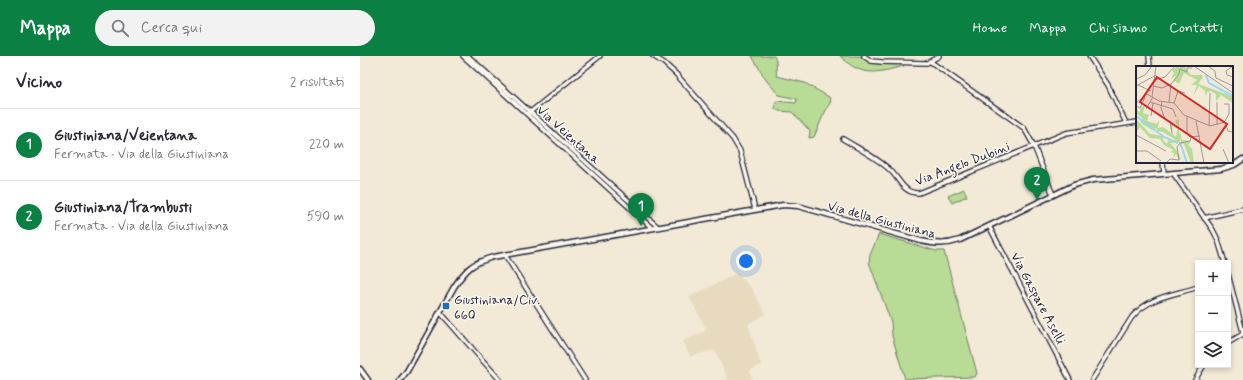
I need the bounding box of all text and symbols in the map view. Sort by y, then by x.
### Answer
search box [95,10,375,46]
text: Mappa [20,16,71,41]
icon: search [109,17,131,39]
text: Cerca qui [141,18,202,38]
text: Home [972,19,1007,37]
text: Mappa [1029,19,1067,37]
text: Chi siamo [1089,19,1147,37]
text: Contatti [1169,19,1223,37]
inset map [1136,66,1233,163]
text: Vicino [16,71,62,93]
text: 2 risultati [290,74,344,91]
street label: Via Veientana [533,102,604,168]
text: Giustiniana/Veientana [54,126,197,146]
text: 1 [26,136,32,153]
text: 220 m [309,136,344,153]
street label: Via Angelo Dubini [913,138,1013,192]
text: Fermata · Via della Giustiniana [54,146,229,163]
pin: 2 [1024,167,1050,200]
pin: 1 [628,193,654,226]
text: Giustiniana/Trambusti [54,198,192,218]
street label: Via della Giustiniana [826,198,938,243]
text: 2 [26,208,32,225]
text: 590 m [307,208,344,225]
text: Fermata · Via della Giustiniana [54,218,229,235]
street label: Via Gaspare Aselli [1006,250,1069,348]
your location [736,251,756,271]
map controls [1195,260,1231,368]
button: + [1195,260,1231,296]
place label: Giustiniana/Civ. 660 [454,292,540,324]
button: − [1195,296,1231,332]
marker: Giustiniana/Civ. 660 [441,301,451,311]
button: layers [1195,332,1231,368]

